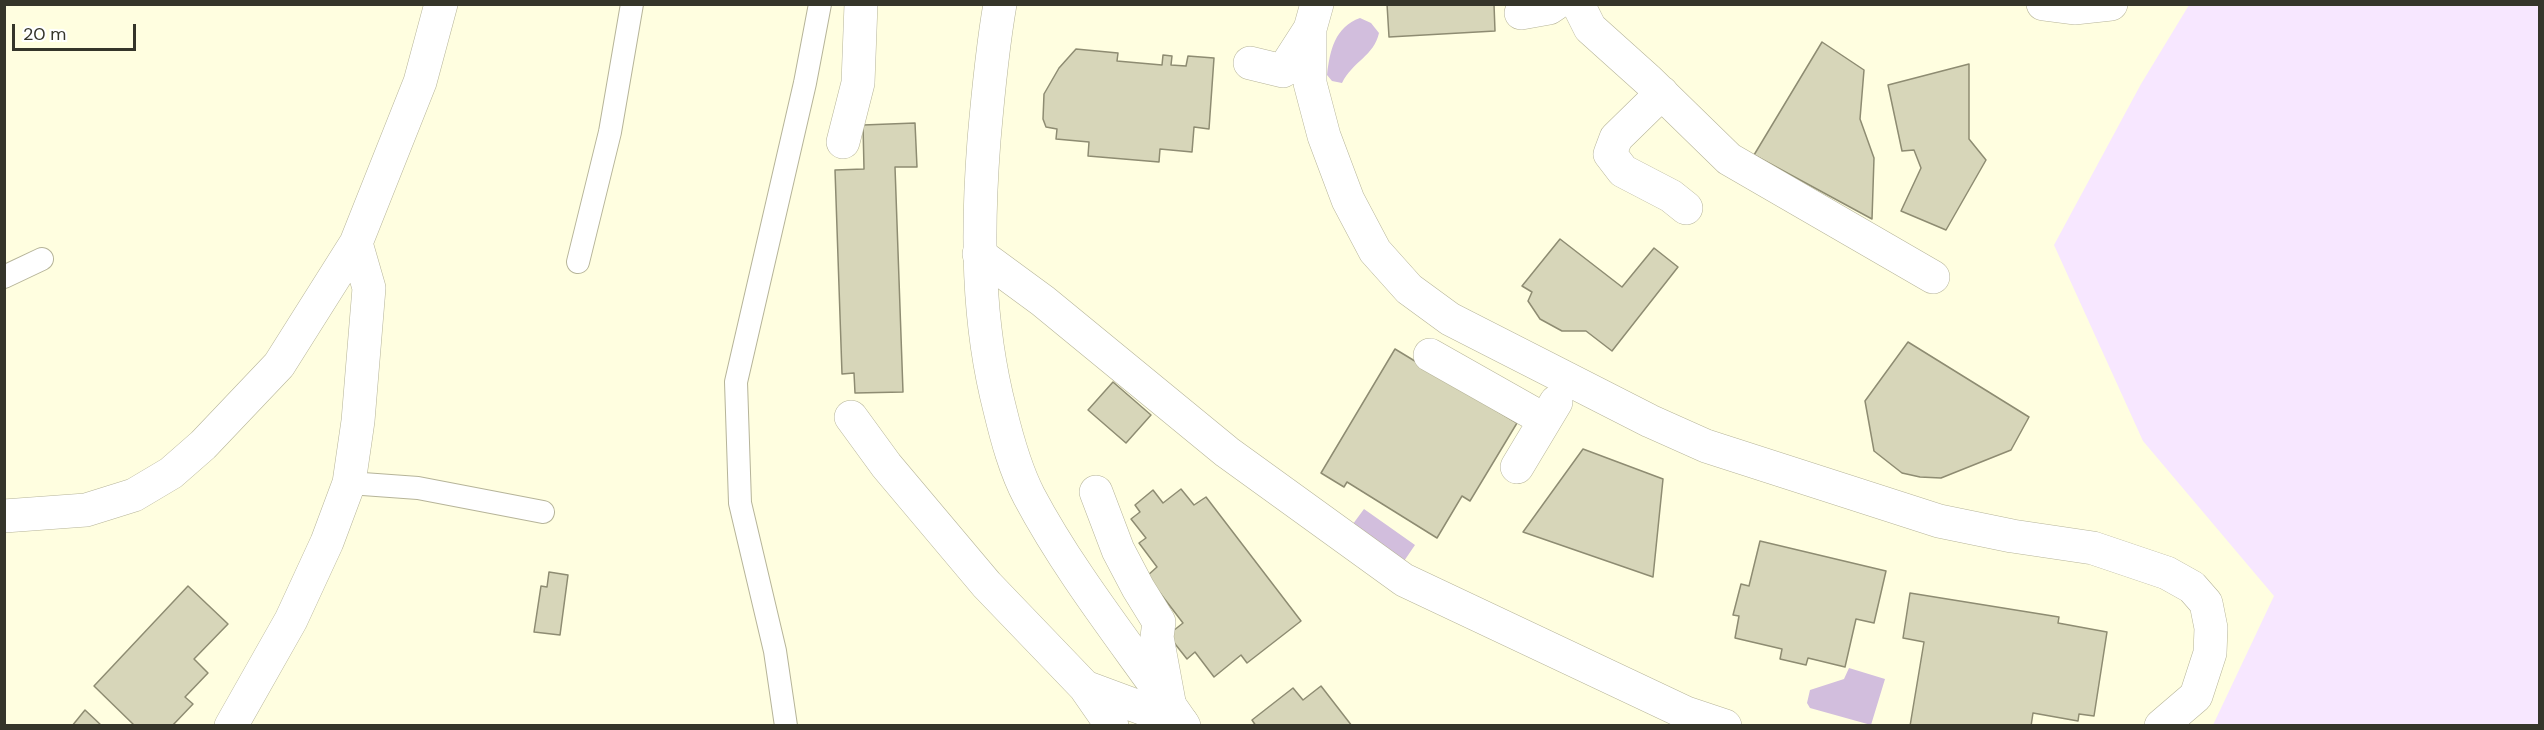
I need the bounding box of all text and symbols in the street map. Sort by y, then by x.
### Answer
scale bar [15,12,140,50]
text: 20 m [23,22,66,46]

